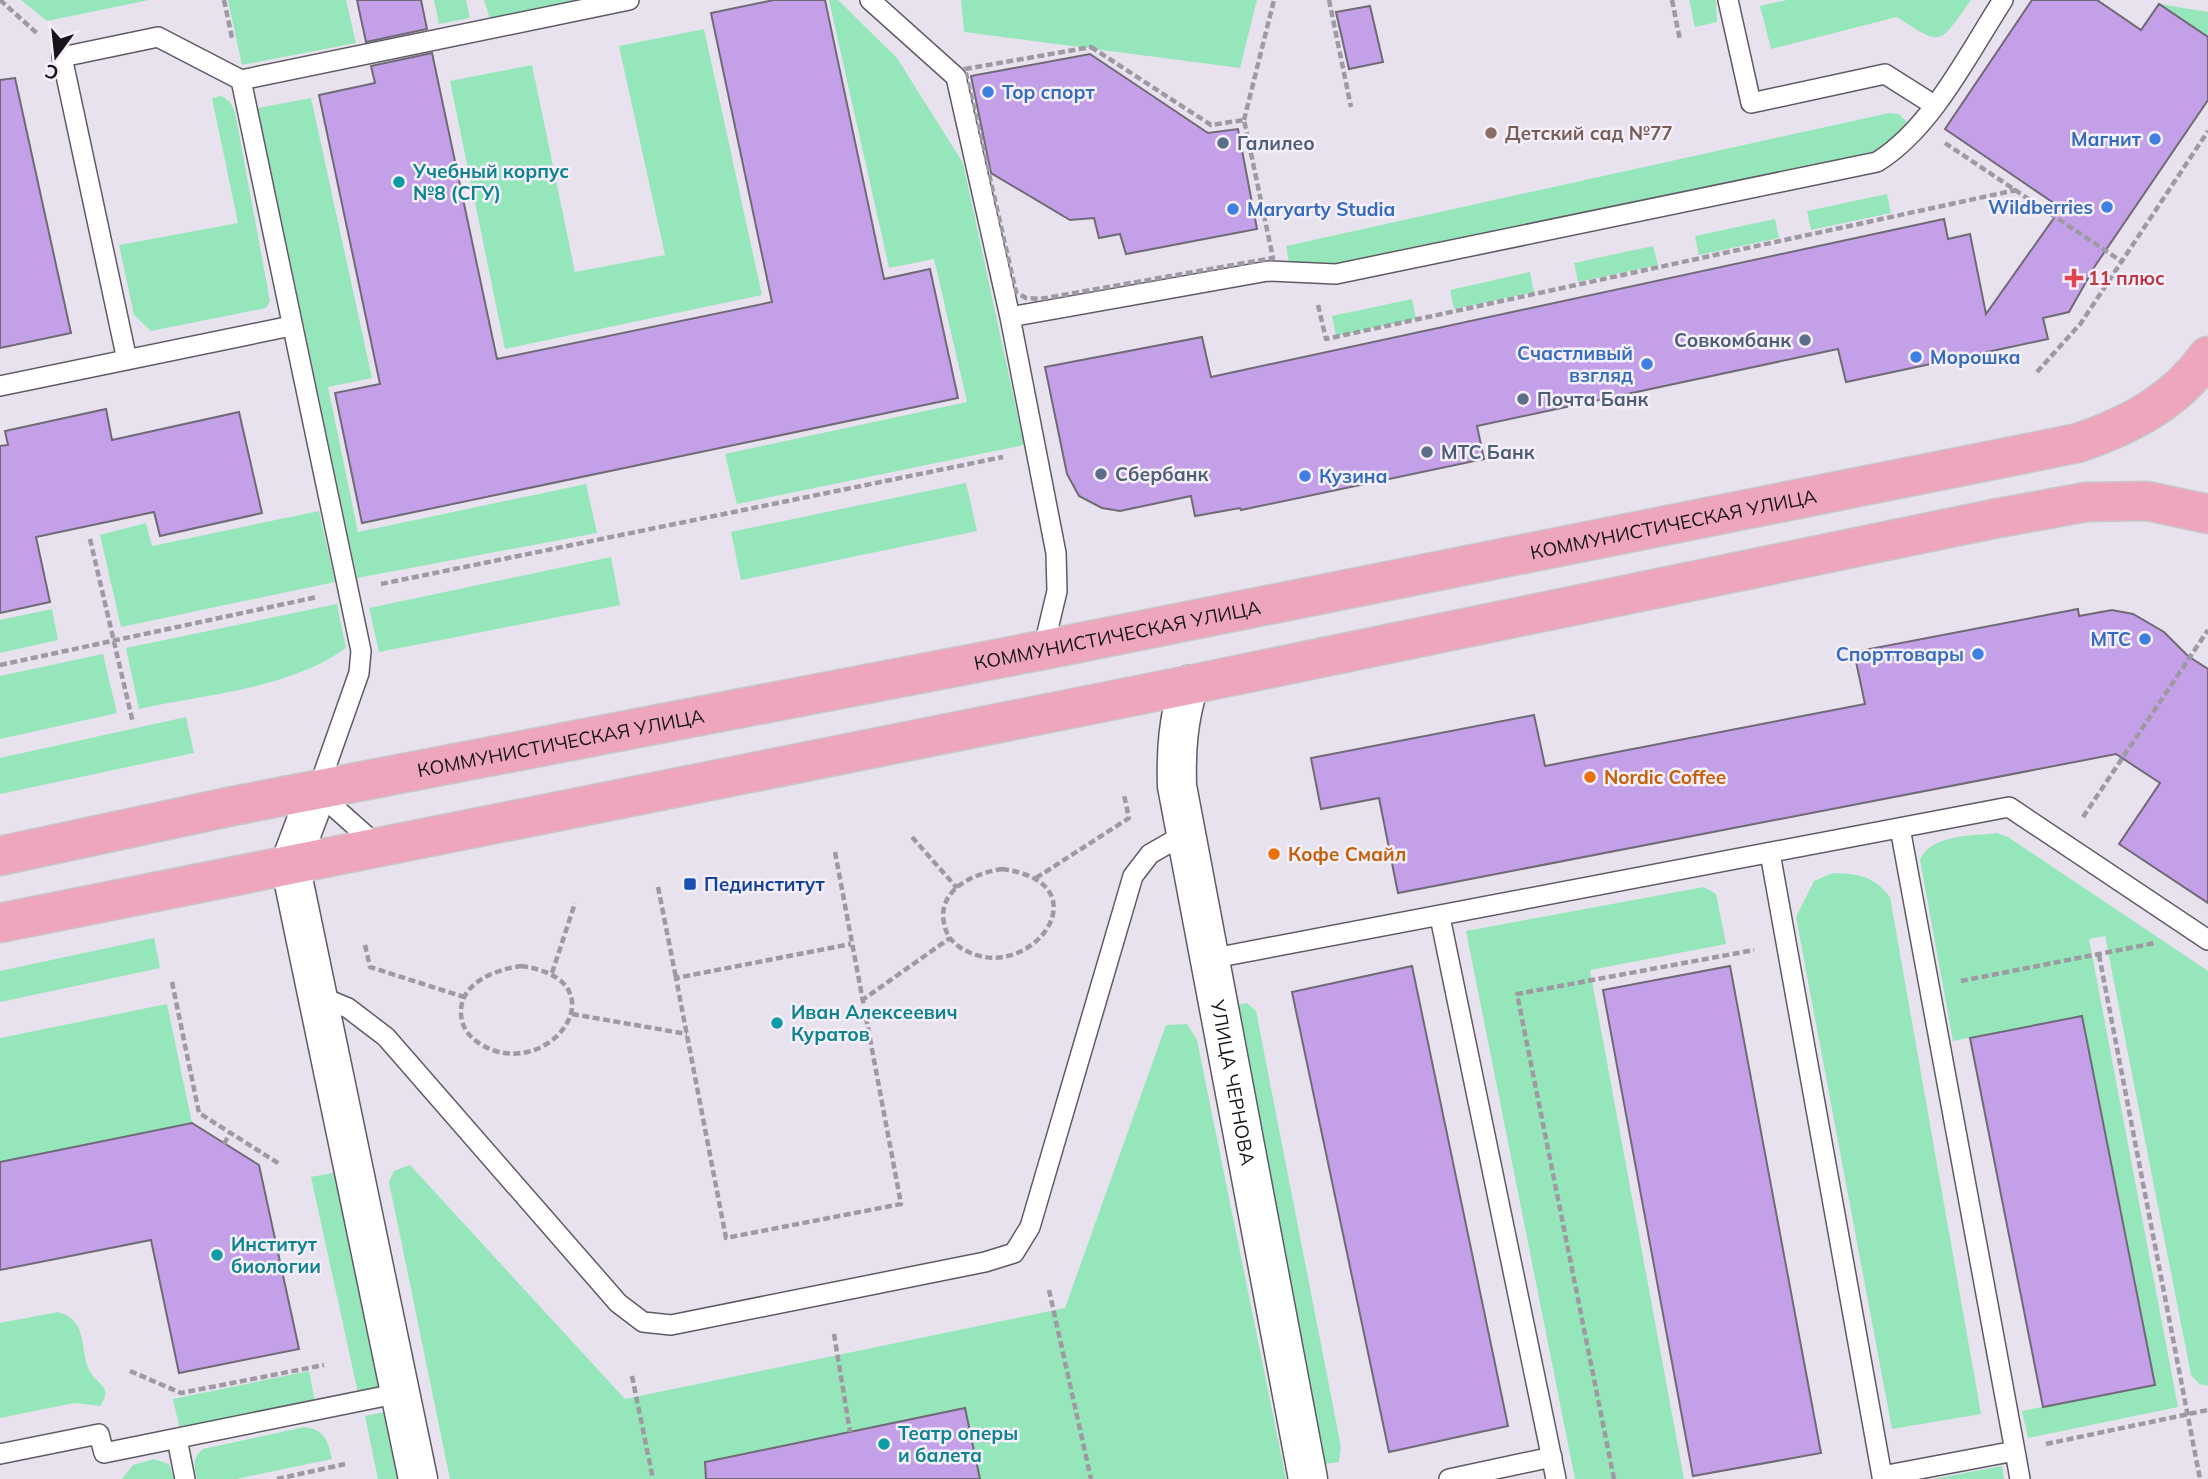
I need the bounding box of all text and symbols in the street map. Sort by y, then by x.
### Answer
north arrow [21,21,91,91]
text: С [42,59,61,86]
place label: Top спорт [1002,80,1096,104]
marker: Top спорт [980,84,996,100]
place label: Детский сад №77 [1505,121,1673,145]
marker: Детский сад №77 [1483,125,1499,141]
place label: Магнит [2071,127,2142,151]
place label: Галилео [1237,131,1315,155]
marker: Магнит [2147,131,2163,147]
marker: Галилео [1215,135,1231,151]
place label: Учебный корпус №8 (СГУ) [412,159,569,205]
marker: Учебный корпус №8 (СГУ) [391,174,407,190]
place label: Wildberries [1988,195,2093,219]
place label: Maryarty Studia [1247,197,1395,221]
marker: Wildberries [2099,199,2115,215]
marker: Maryarty Studia [1225,201,1241,217]
place label: 11 плюс [2088,266,2165,290]
marker: 11 плюс [2066,270,2082,286]
place label: Совкомбанк [1674,328,1791,352]
marker: Совкомбанк [1797,332,1813,348]
place label: Счастливый взгляд [1517,341,1633,387]
place label: Морошка [1930,345,2021,369]
marker: Морошка [1908,349,1924,365]
marker: Счастливый взгляд [1639,356,1655,372]
place label: Почта Банк [1537,387,1649,411]
marker: Почта Банк [1515,391,1531,407]
place label: МТС Банк [1441,440,1535,464]
marker: МТС Банк [1419,444,1435,460]
place label: Сбербанк [1115,462,1209,486]
place label: Кузина [1319,464,1388,488]
marker: Сбербанк [1093,466,1109,482]
marker: Кузина [1297,468,1313,484]
street label: КОММУНИСТИЧЕСКАЯ УЛИЦА [1528,484,1819,564]
street label: КОММУНИСТИЧЕСКАЯ УЛИЦА [972,595,1263,675]
place label: МТС [2090,627,2131,651]
marker: МТС [2137,631,2153,647]
place label: Спорттовары [1836,642,1964,666]
marker: Спорттовары [1970,646,1986,662]
street label: КОММУНИСТИЧЕСКАЯ УЛИЦА [415,704,706,782]
place label: Nordic Coffee [1604,765,1726,789]
marker: Nordic Coffee [1582,769,1598,785]
place label: Кофе Смайл [1288,842,1406,866]
marker: Кофе Смайл [1266,846,1282,862]
place label: Пединститут [704,872,826,896]
marker: Пединститут [682,876,698,892]
street label: УЛИЦА ЧЕРНОВА [1205,997,1260,1167]
place label: Иван Алексеевич Куратов [791,1000,958,1046]
marker: Иван Алексеевич Куратов [769,1015,785,1031]
place label: Институт биологии [231,1232,321,1278]
marker: Институт биологии [209,1247,225,1263]
place label: Театр оперы и балета [898,1421,1018,1467]
marker: Театр оперы и балета [876,1436,892,1452]

